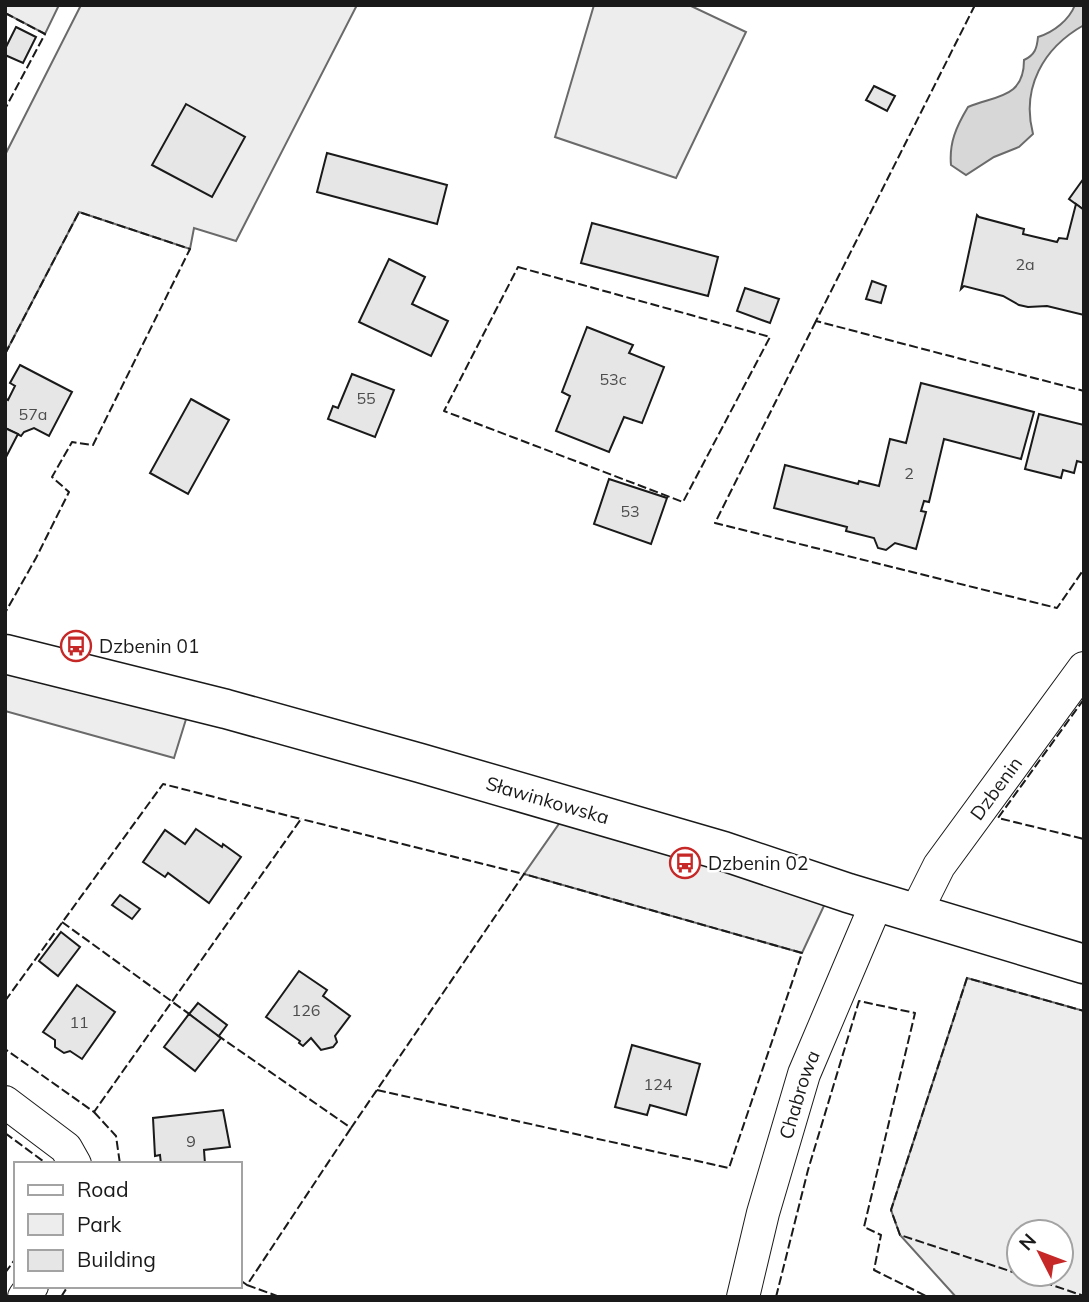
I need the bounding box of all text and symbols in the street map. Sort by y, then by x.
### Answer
house number: 2a [1015,254,1035,274]
house number: 53c [599,369,627,389]
house number: 55 [356,388,376,408]
house number: 57a [19,404,47,424]
house number: 2 [904,463,914,483]
house number: 53 [620,501,640,521]
bus stop icon: Dzbenin 01 [59,629,93,663]
place label: Dzbenin 01 [99,634,199,658]
street label: Dzbenin [965,752,1027,825]
street label: Sławinkowska [483,771,612,829]
bus stop icon: Dzbenin 02 [668,846,702,880]
place label: Dzbenin 02 [708,851,808,875]
house number: 126 [292,1000,320,1020]
house number: 11 [69,1012,89,1032]
street label: Chabrowa [773,1046,825,1142]
house number: 124 [644,1074,673,1094]
house number: 9 [186,1131,196,1151]
legend [14,1162,242,1288]
text: Road [77,1176,128,1202]
text: Park [77,1211,121,1237]
north arrow [1005,1218,1075,1288]
text: N [1014,1228,1041,1255]
text: Building [77,1246,156,1272]

